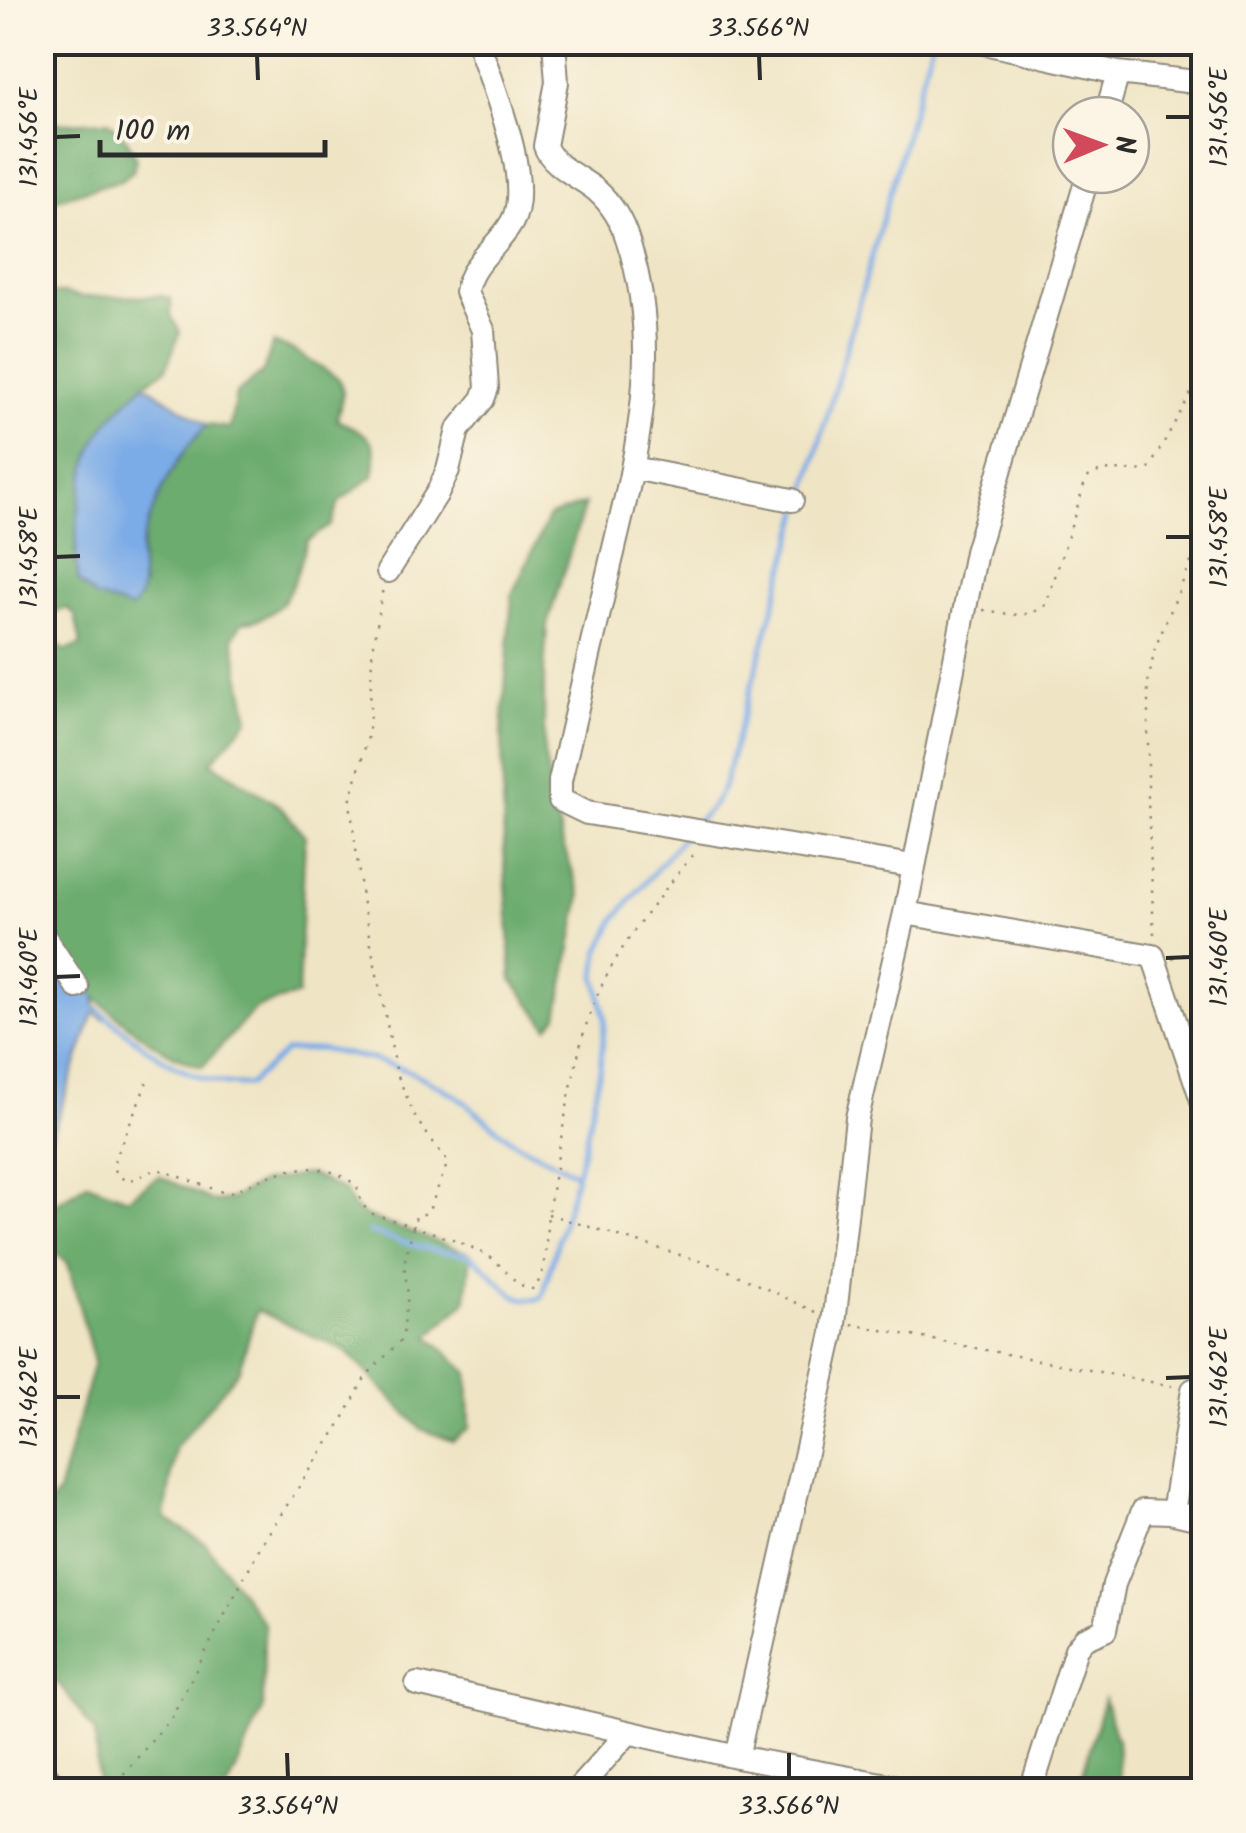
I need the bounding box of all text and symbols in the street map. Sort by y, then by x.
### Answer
text: 33.564°N [207,9,308,49]
text: 33.566°N [708,9,810,49]
text: 131.456°E [1200,66,1240,167]
text: 131.456°E [10,86,50,187]
scale bar [100,95,325,157]
north arrow [1051,95,1151,195]
text: 100 m [115,108,190,156]
text: N [1101,135,1146,154]
text: 131.458°E [1200,485,1240,588]
text: 131.458°E [10,505,50,608]
text: 131.460°E [1200,906,1240,1007]
text: 131.460°E [10,926,50,1027]
text: 131.462°E [1200,1325,1240,1428]
text: 131.462°E [10,1345,50,1448]
text: 33.564°N [238,1787,339,1827]
text: 33.566°N [738,1787,840,1827]

